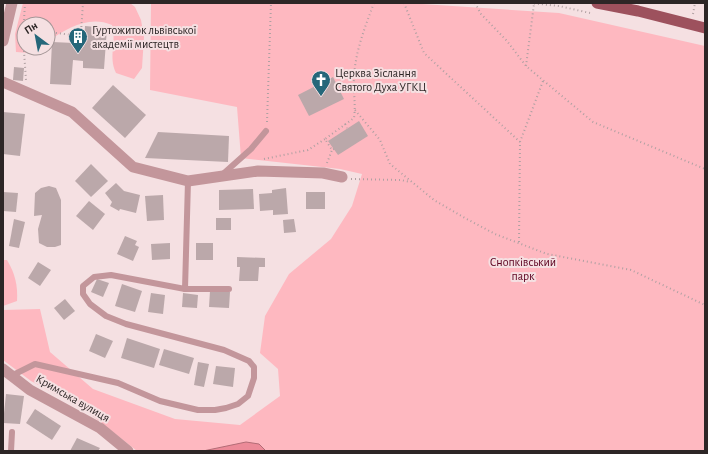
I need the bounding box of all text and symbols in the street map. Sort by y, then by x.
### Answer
north arrow [16,16,56,56]
text: Пн [22,20,40,36]
place label: Гуртожиток львівської академії мистецтв [92,24,196,50]
building icon: Гуртожиток львівської академії мистецтв [67,26,89,54]
place label: Церква Зіслання Святого Духа УГКЦ [335,67,427,94]
church icon: Церква Зіслання Святого Духа УГКЦ [310,69,332,97]
park label: Снопківський парк [490,256,556,282]
street label: Кримська вулиця [34,372,112,425]

